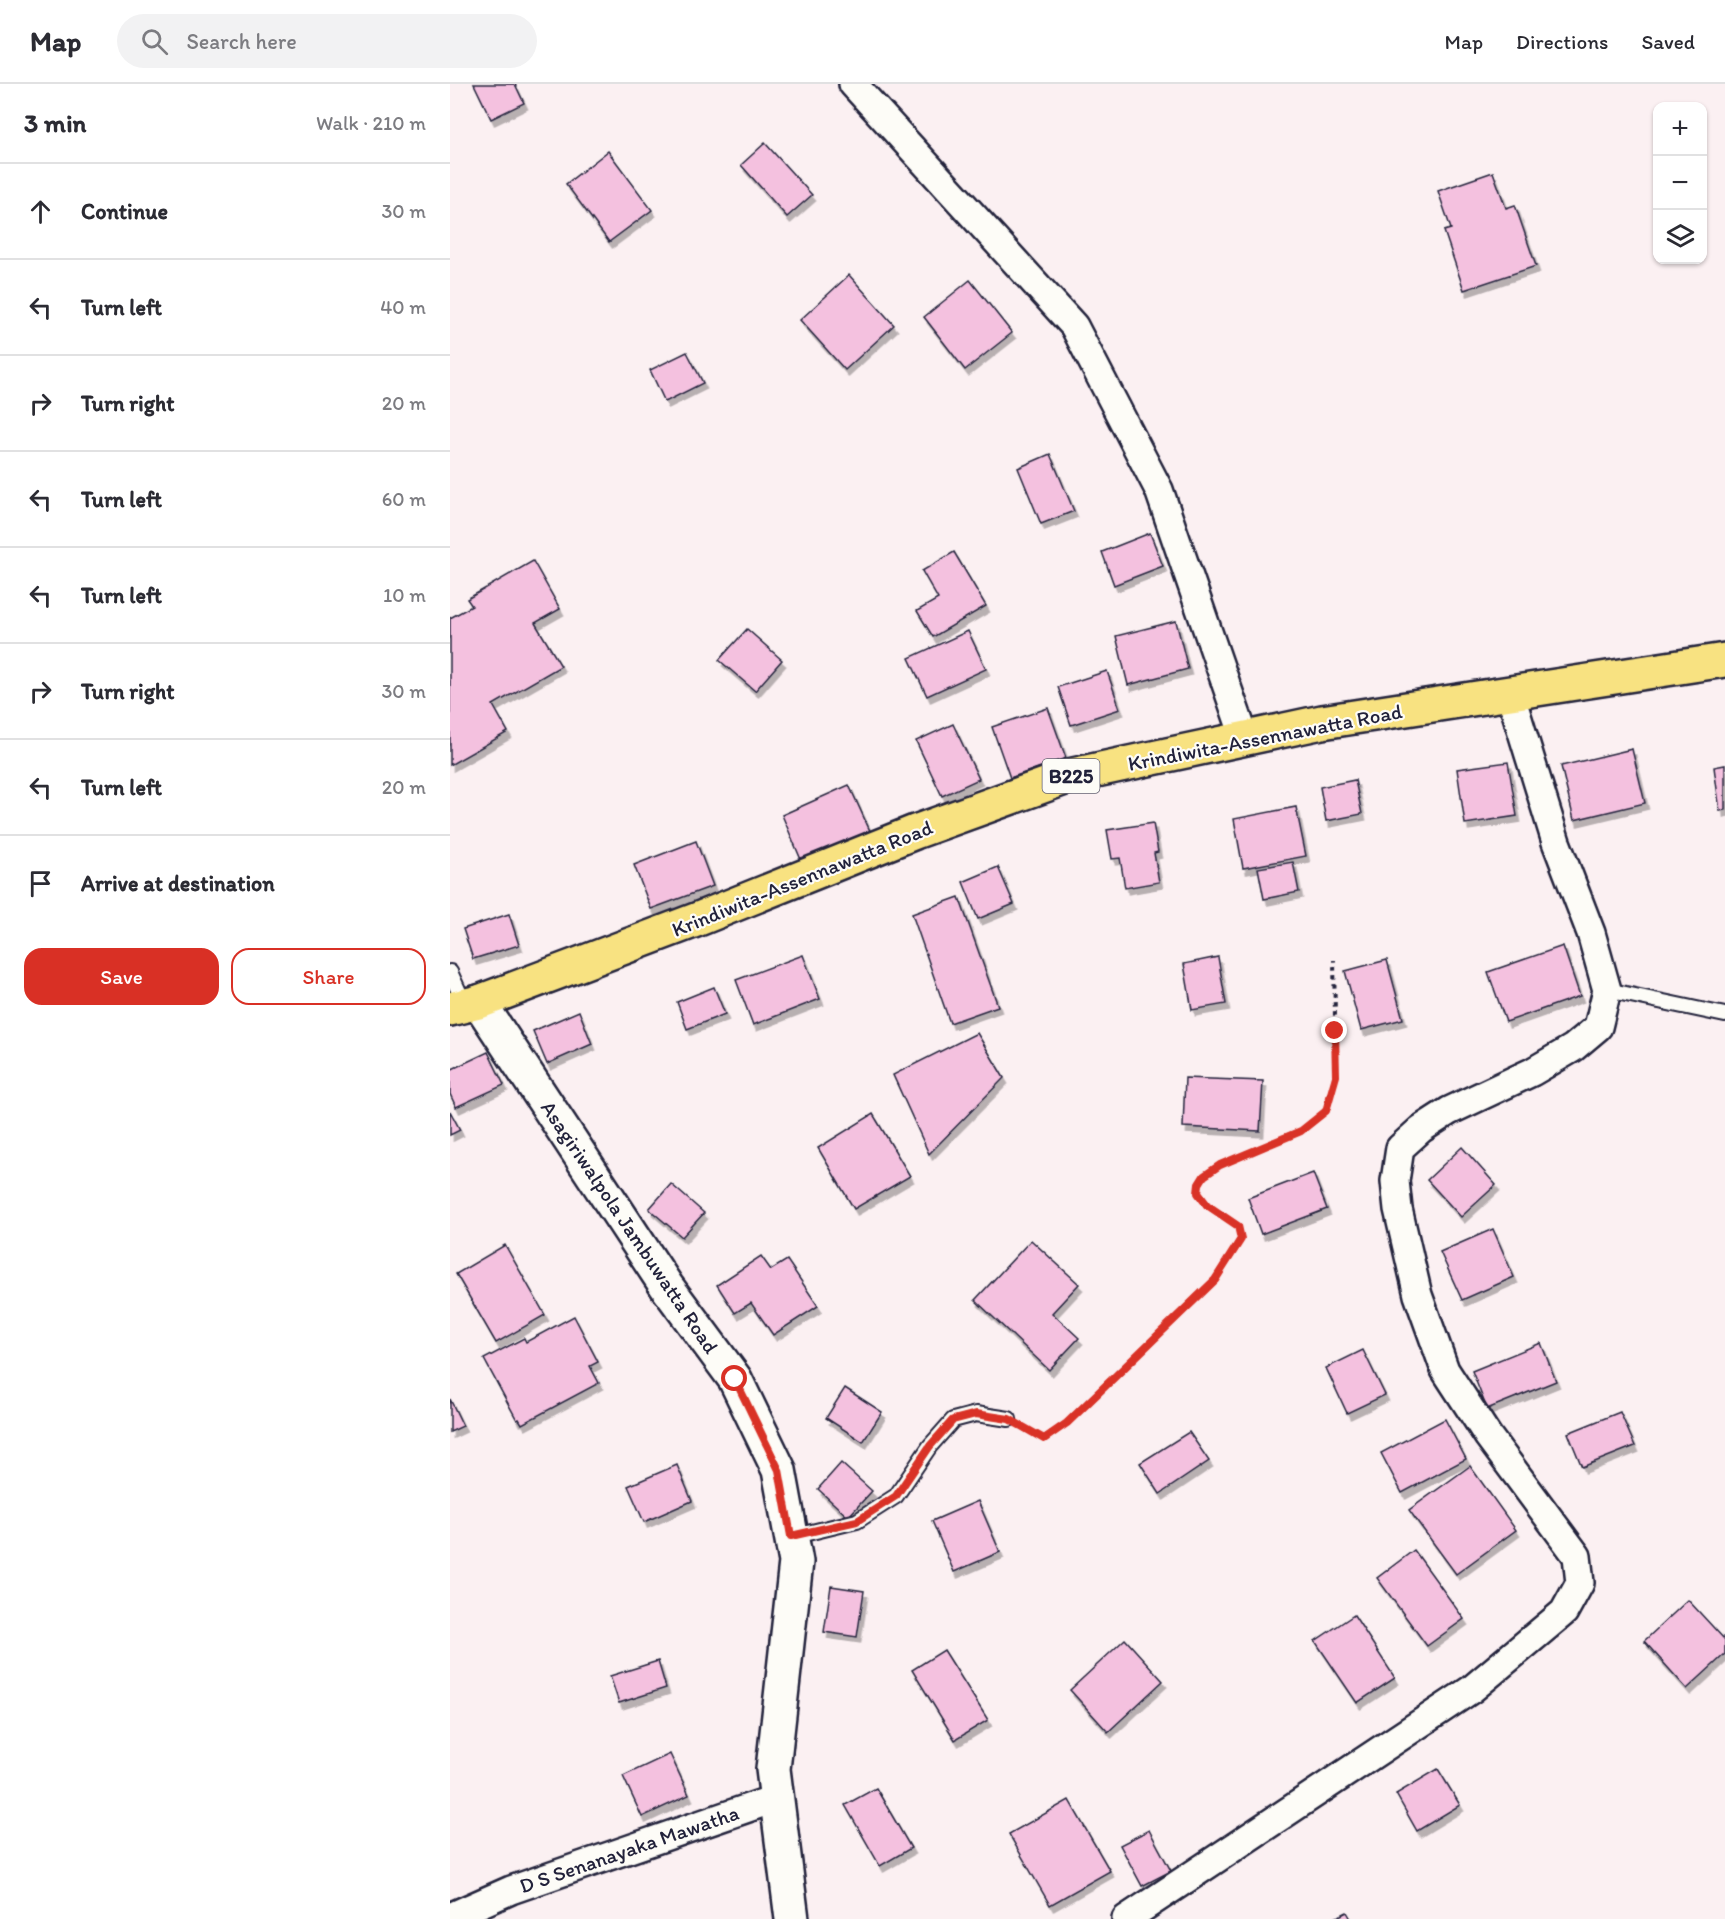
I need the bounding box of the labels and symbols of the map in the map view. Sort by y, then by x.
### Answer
street label: Krindiwita-Assennawatta Road [1126,698,1405,776]
road number: B225 [1042,759,1100,793]
street label: Krindiwita-Assennawatta Road [668,814,936,942]
route end [1321,1017,1347,1043]
street label: Asagiriwalpola Jambuwatta Road [536,1096,724,1359]
route start [721,1365,747,1391]
street label: D S Senanayaka Mawatha [516,1800,742,1898]

